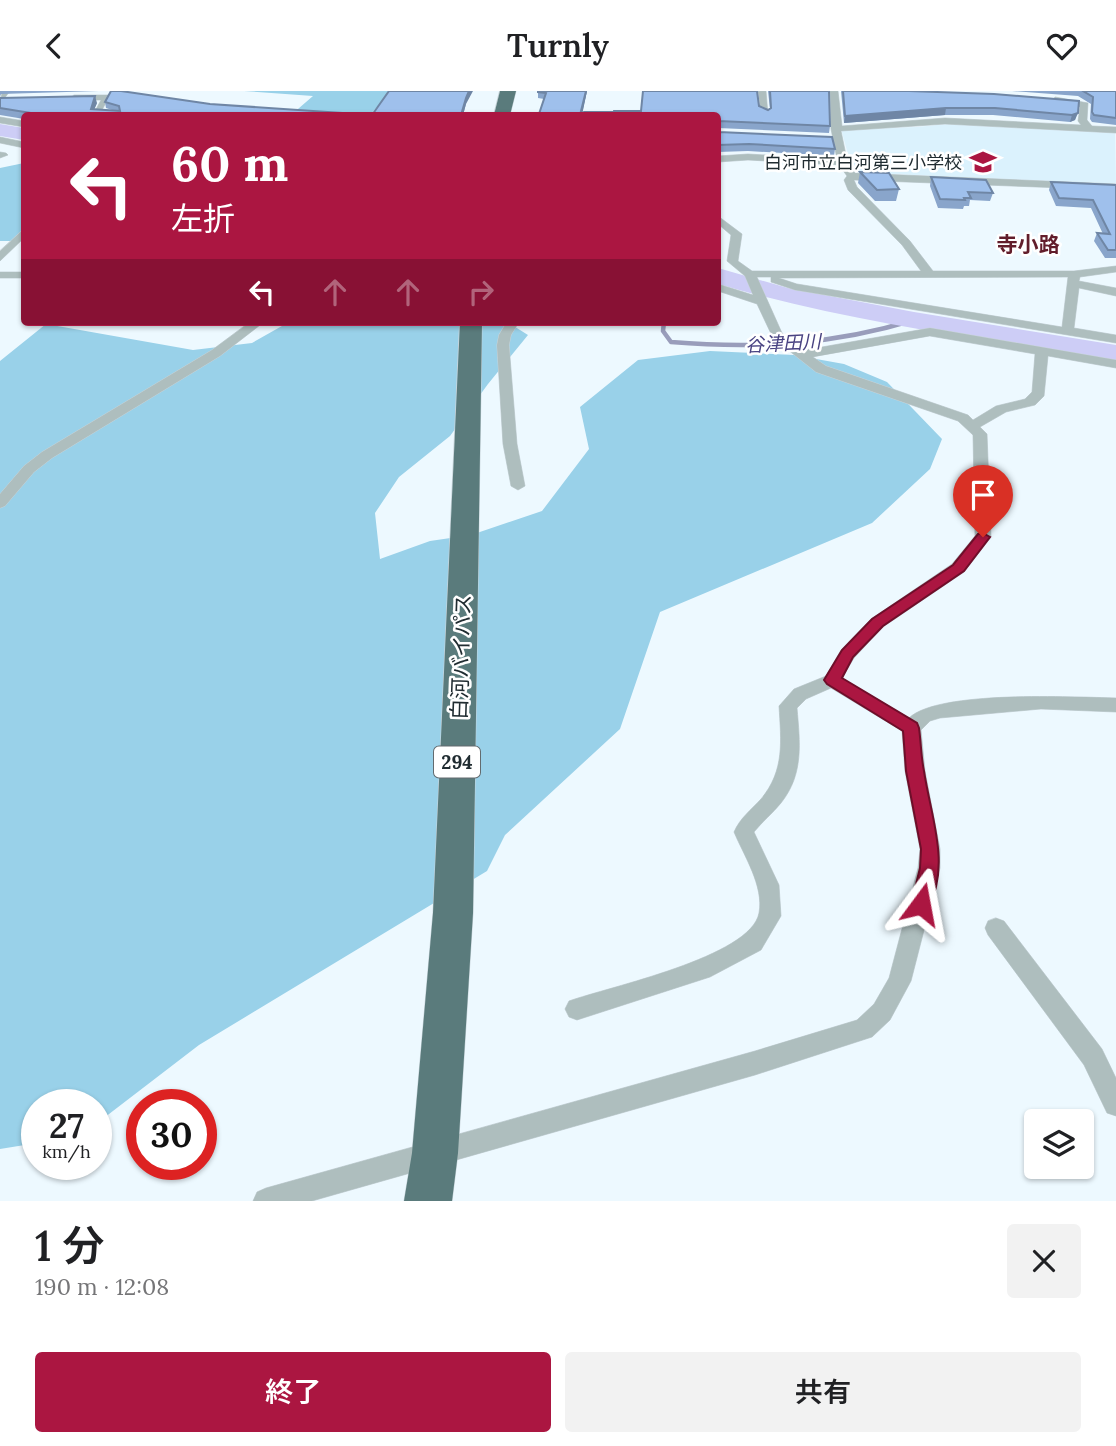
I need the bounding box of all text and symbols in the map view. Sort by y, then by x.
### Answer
text: Turnly [507,25,609,66]
icon: back [35,27,73,65]
icon: heart [1043,27,1081,65]
text: 60 m [171,132,288,194]
icon: left [56,140,147,231]
school or university icon: 白河市立白河第三小学校 [968,147,998,177]
place label: 白河市立白河第三小学校 [764,151,962,174]
text: 左折 [171,198,235,239]
district label: 寺小路 [997,231,1060,258]
icon: left [243,273,281,311]
icon: ahead [316,273,354,311]
icon: ahead [389,273,427,311]
icon: right [462,273,500,311]
water label: 谷津田川 [744,329,824,357]
pin [953,465,1013,537]
icon: arrive [964,476,1002,514]
street label: 白河バイパス [445,594,477,720]
road number: 294 [434,747,480,777]
position arrow [884,867,958,941]
speed limit sign: 30 [126,1089,217,1180]
text: 27 [49,1103,84,1148]
map controls [1024,1109,1094,1179]
button: layers [1024,1109,1094,1179]
text: km/h [42,1140,91,1163]
text: 1 分 [35,1219,105,1273]
button: close [1007,1224,1081,1298]
text: 190 m · 12:08 [35,1272,169,1301]
button: 終了 [35,1352,551,1432]
button: 共有 [565,1352,1081,1432]

